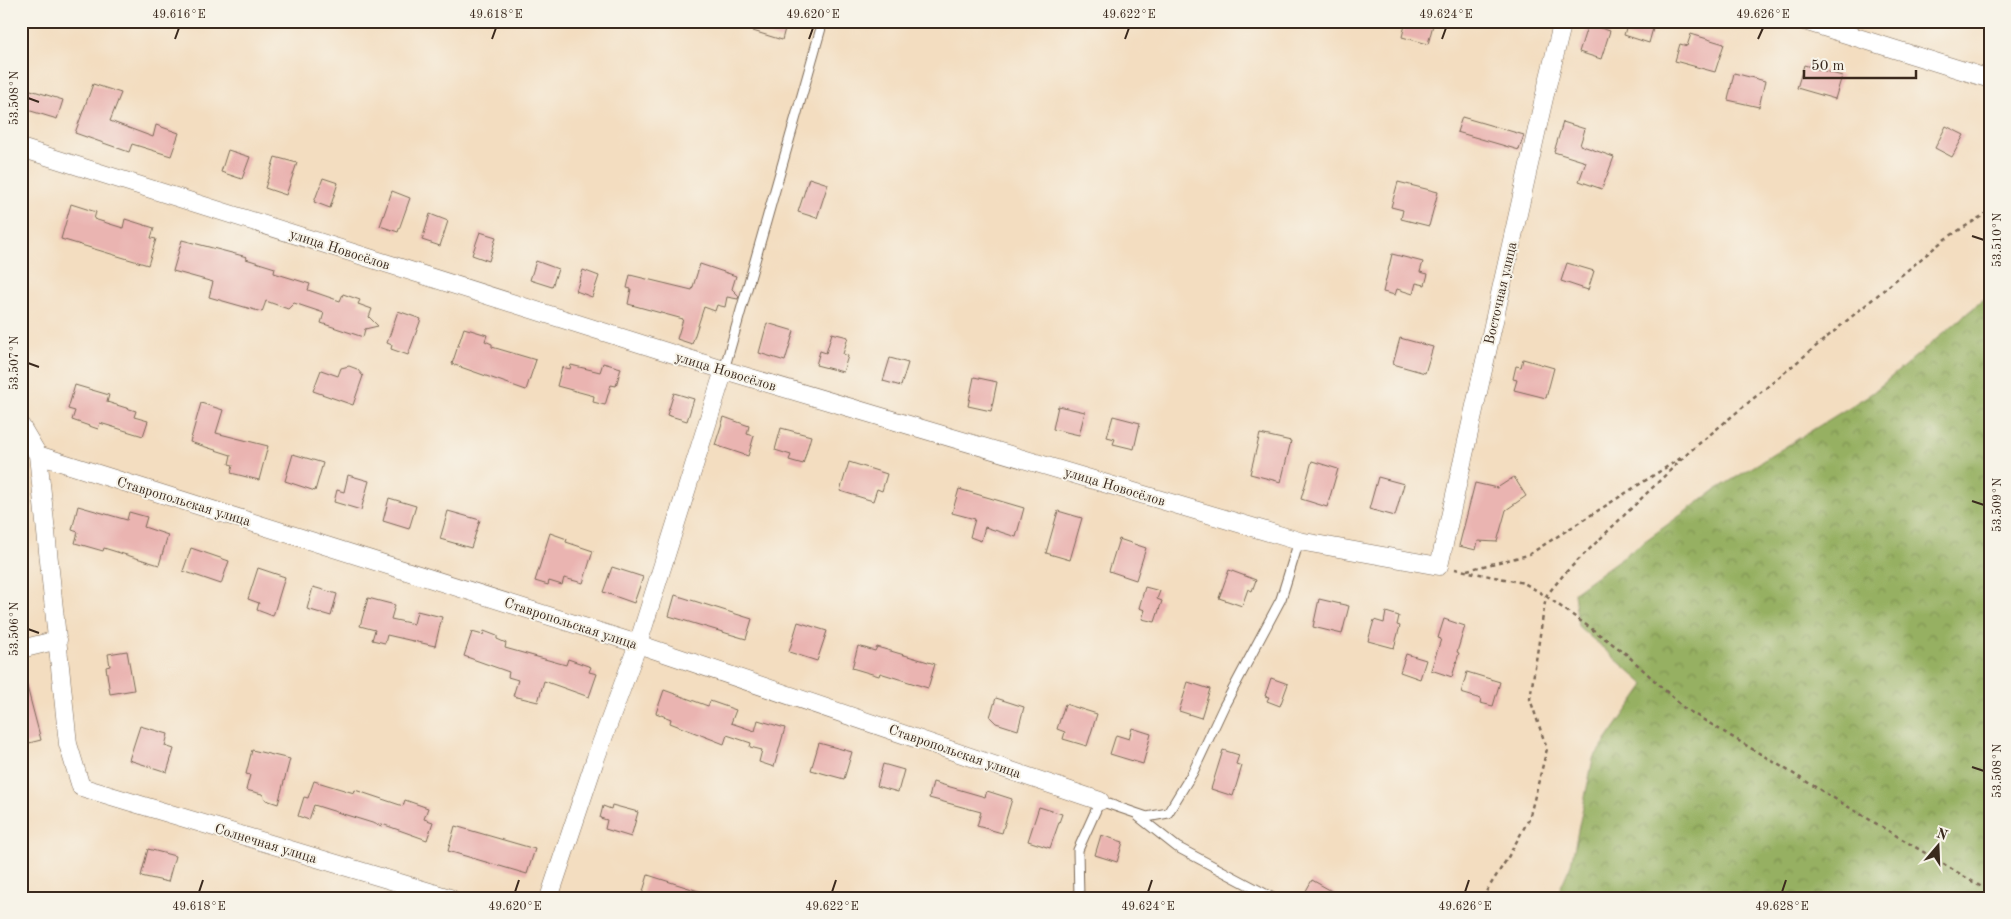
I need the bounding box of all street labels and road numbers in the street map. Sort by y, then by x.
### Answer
street label: улица Новосёлов [288,227,392,273]
street label: Восточная улица [1482,240,1520,346]
street label: улица Новосёлов [674,350,778,394]
street label: улица Новосёлов [1063,465,1167,509]
street label: Ставропольская улица [115,475,252,529]
street label: Ставропольская улица [502,596,639,652]
street label: Ставропольская улица [887,723,1023,781]
street label: Солнечная улица [213,822,319,866]

